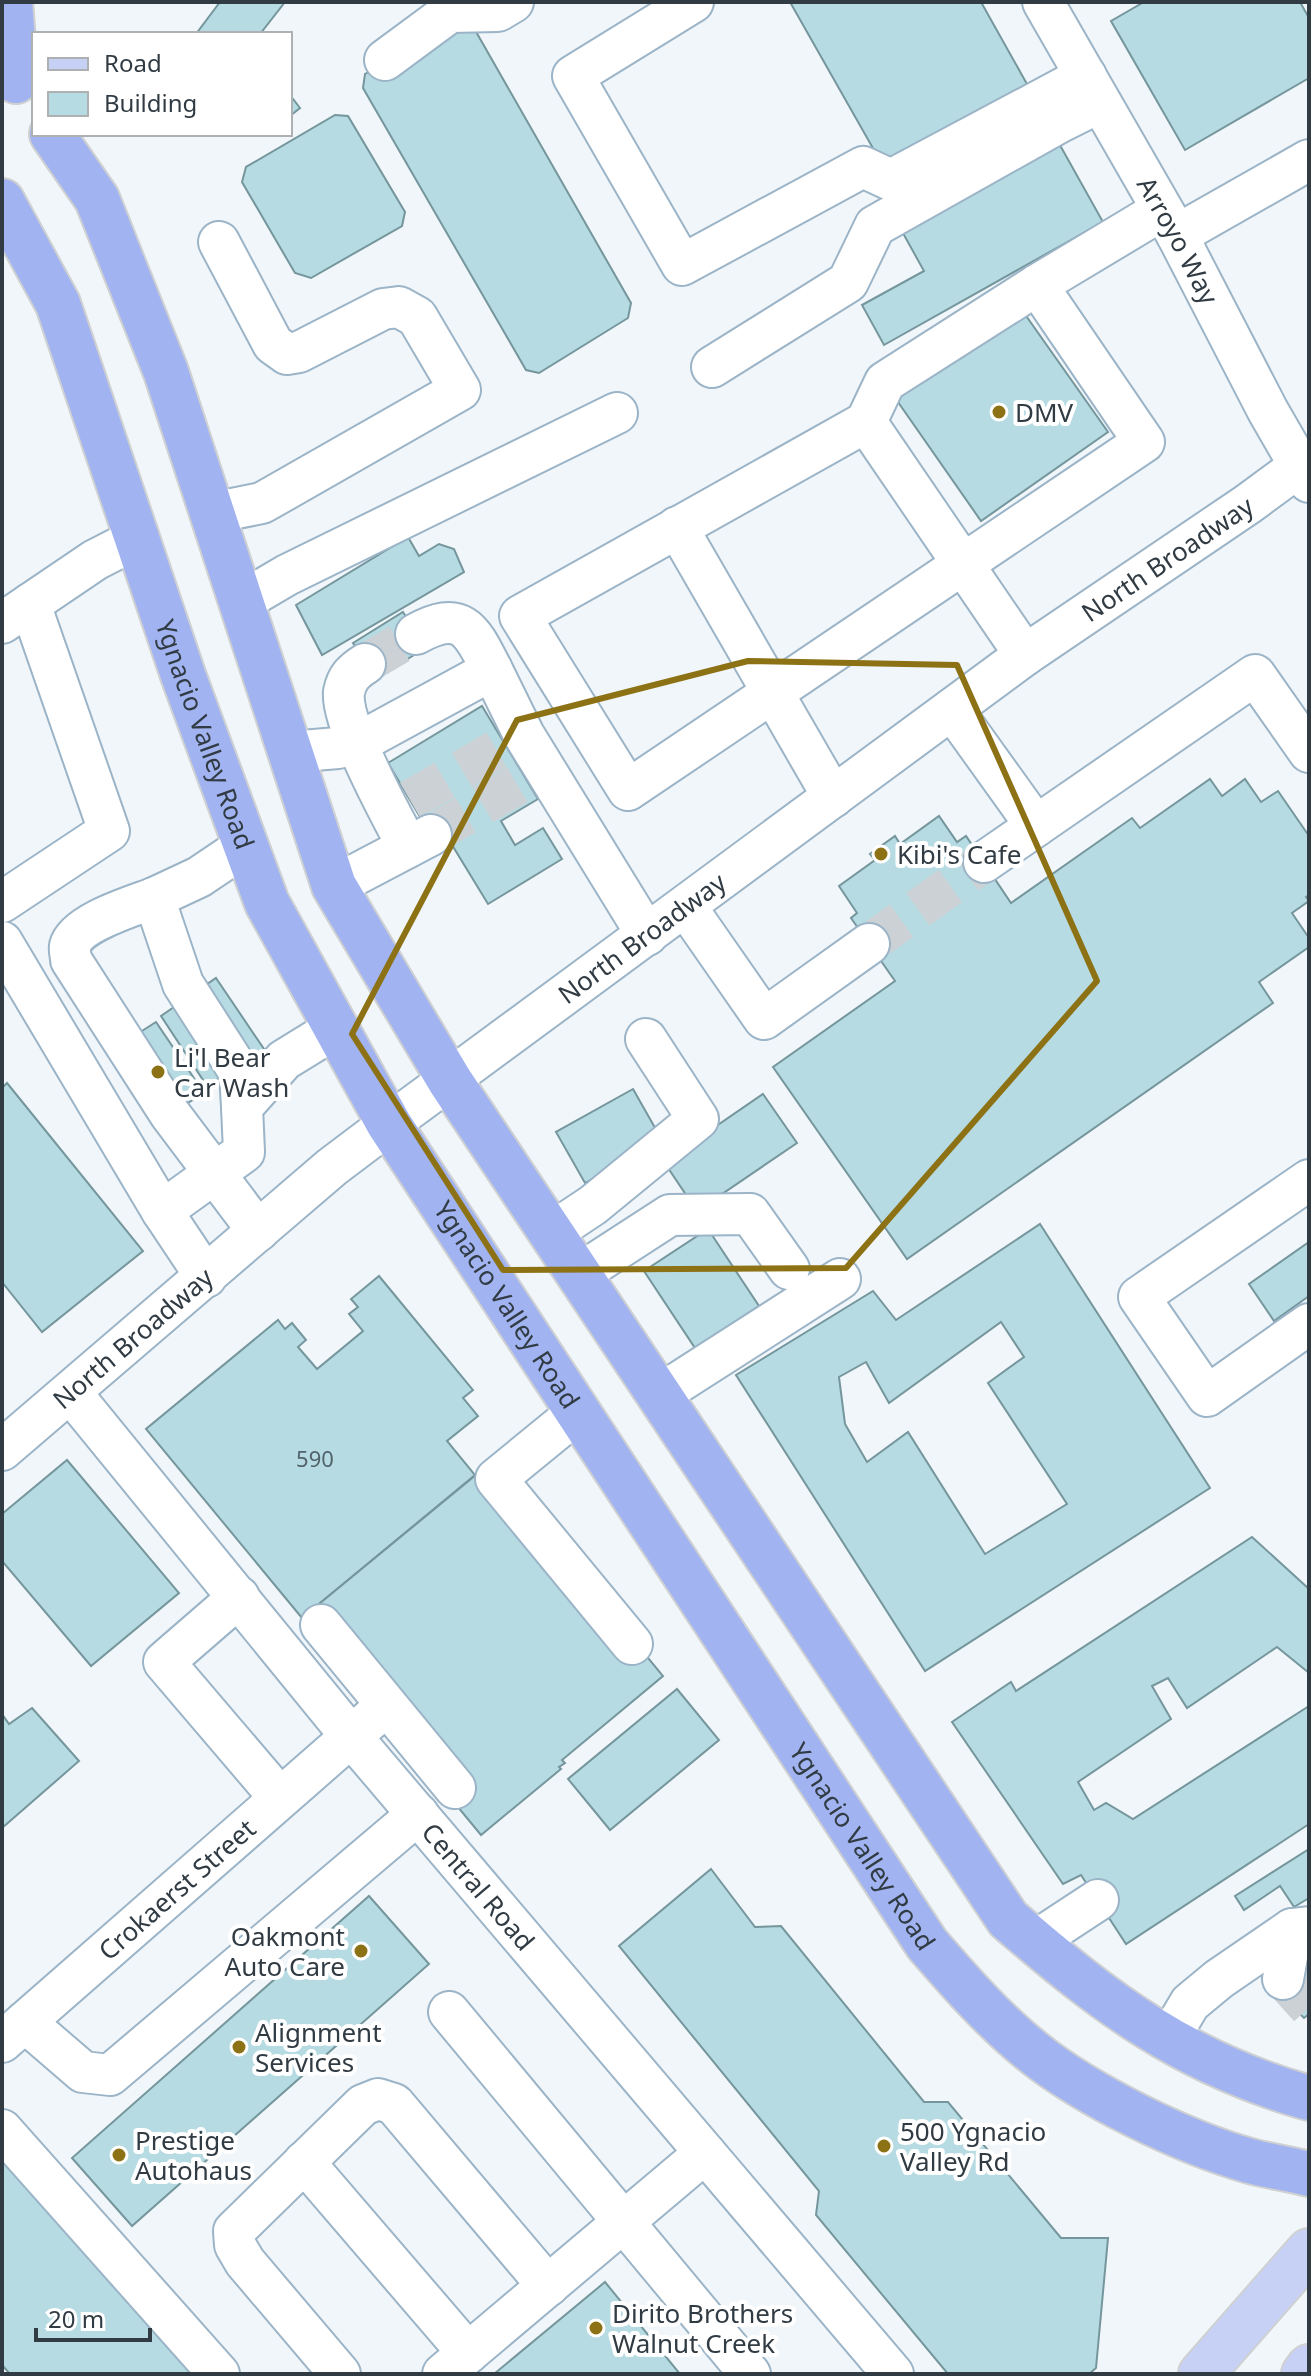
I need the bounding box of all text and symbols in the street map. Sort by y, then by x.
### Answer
legend [32,32,292,136]
text: Road [104,46,162,79]
text: Building [104,86,197,119]
street label: Arroyo Way [1129,170,1228,311]
place label: DMV [1015,394,1074,430]
marker: DMV [990,403,1008,421]
street label: North Broadway [1074,487,1261,630]
street label: Ygnacio Valley Road [148,615,264,854]
place label: Kibi's Cafe [897,836,1021,872]
marker: Kibi's Cafe [872,845,890,863]
street label: North Broadway [550,863,733,1012]
place label: Li'l Bear Car Wash [174,1039,289,1105]
marker: Li'l Bear Car Wash [149,1063,167,1081]
street label: Ygnacio Valley Road [426,1194,589,1415]
street label: North Broadway [45,1259,221,1417]
house number: 590 [296,1443,334,1473]
street label: Ygnacio Valley Road [782,1735,944,1957]
street label: Crokaerst Street [90,1811,263,1968]
street label: Central Road [414,1815,543,1958]
place label: Oakmont Auto Care [225,1918,345,1984]
marker: Oakmont Auto Care [352,1942,370,1960]
place label: Alignment Services [255,2014,382,2080]
marker: Alignment Services [230,2038,248,2056]
place label: 500 Ygnacio Valley Rd [900,2113,1046,2179]
place label: Prestige Autohaus [135,2122,252,2188]
marker: 500 Ygnacio Valley Rd [875,2137,893,2155]
marker: Prestige Autohaus [110,2146,128,2164]
scale bar [36,2292,150,2342]
place label: Dirito Brothers Walnut Creek [612,2295,793,2361]
text: 20 m [48,2302,104,2335]
marker: Dirito Brothers Walnut Creek [587,2319,605,2337]

